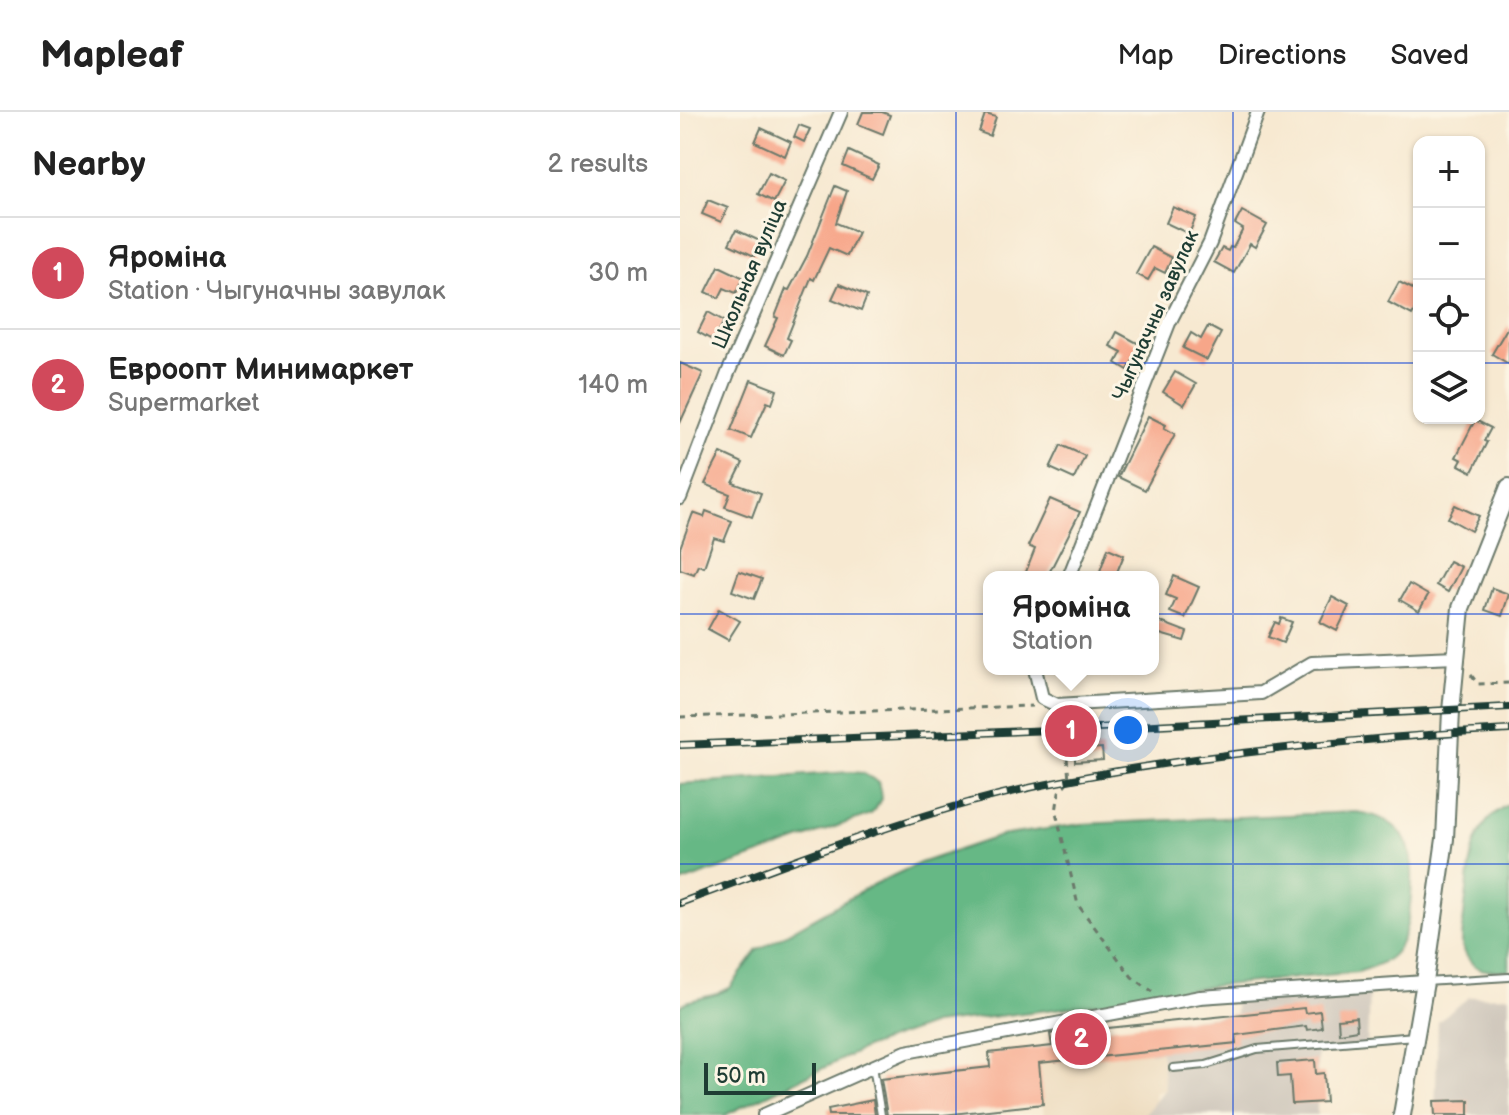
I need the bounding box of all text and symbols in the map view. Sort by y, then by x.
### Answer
text: Mapleaf [40,33,184,78]
text: Map [1117,39,1174,72]
text: Directions [1218,39,1346,72]
text: Saved [1390,39,1469,72]
map controls [1413,136,1485,424]
button: + [1413,136,1485,208]
text: Nearby [32,144,146,185]
text: 2 results [548,149,648,180]
street label: Школьная вуліца [708,196,792,353]
button: − [1413,208,1485,280]
street label: Чыгуначны завулак [1107,226,1204,404]
text: Яроміна [108,240,226,276]
text: 1 [53,258,63,289]
text: 30 m [588,258,648,289]
text: Station · Чыгуначны завулак [108,276,446,307]
button: locate [1413,280,1485,352]
text: Евроопт Минимаркет [108,352,413,388]
button: layers [1413,352,1485,424]
text: 2 [50,370,66,401]
text: 140 m [578,370,648,401]
text: Supermarket [108,388,259,419]
popup [983,571,1159,675]
text: Яроміна [1012,590,1130,626]
text: Station [1012,626,1093,657]
pin: 1 [1045,701,1097,761]
your location [1108,710,1148,750]
pin: 2 [1055,1009,1107,1069]
scale bar [704,1059,816,1095]
text: 50 m [716,1063,766,1090]

